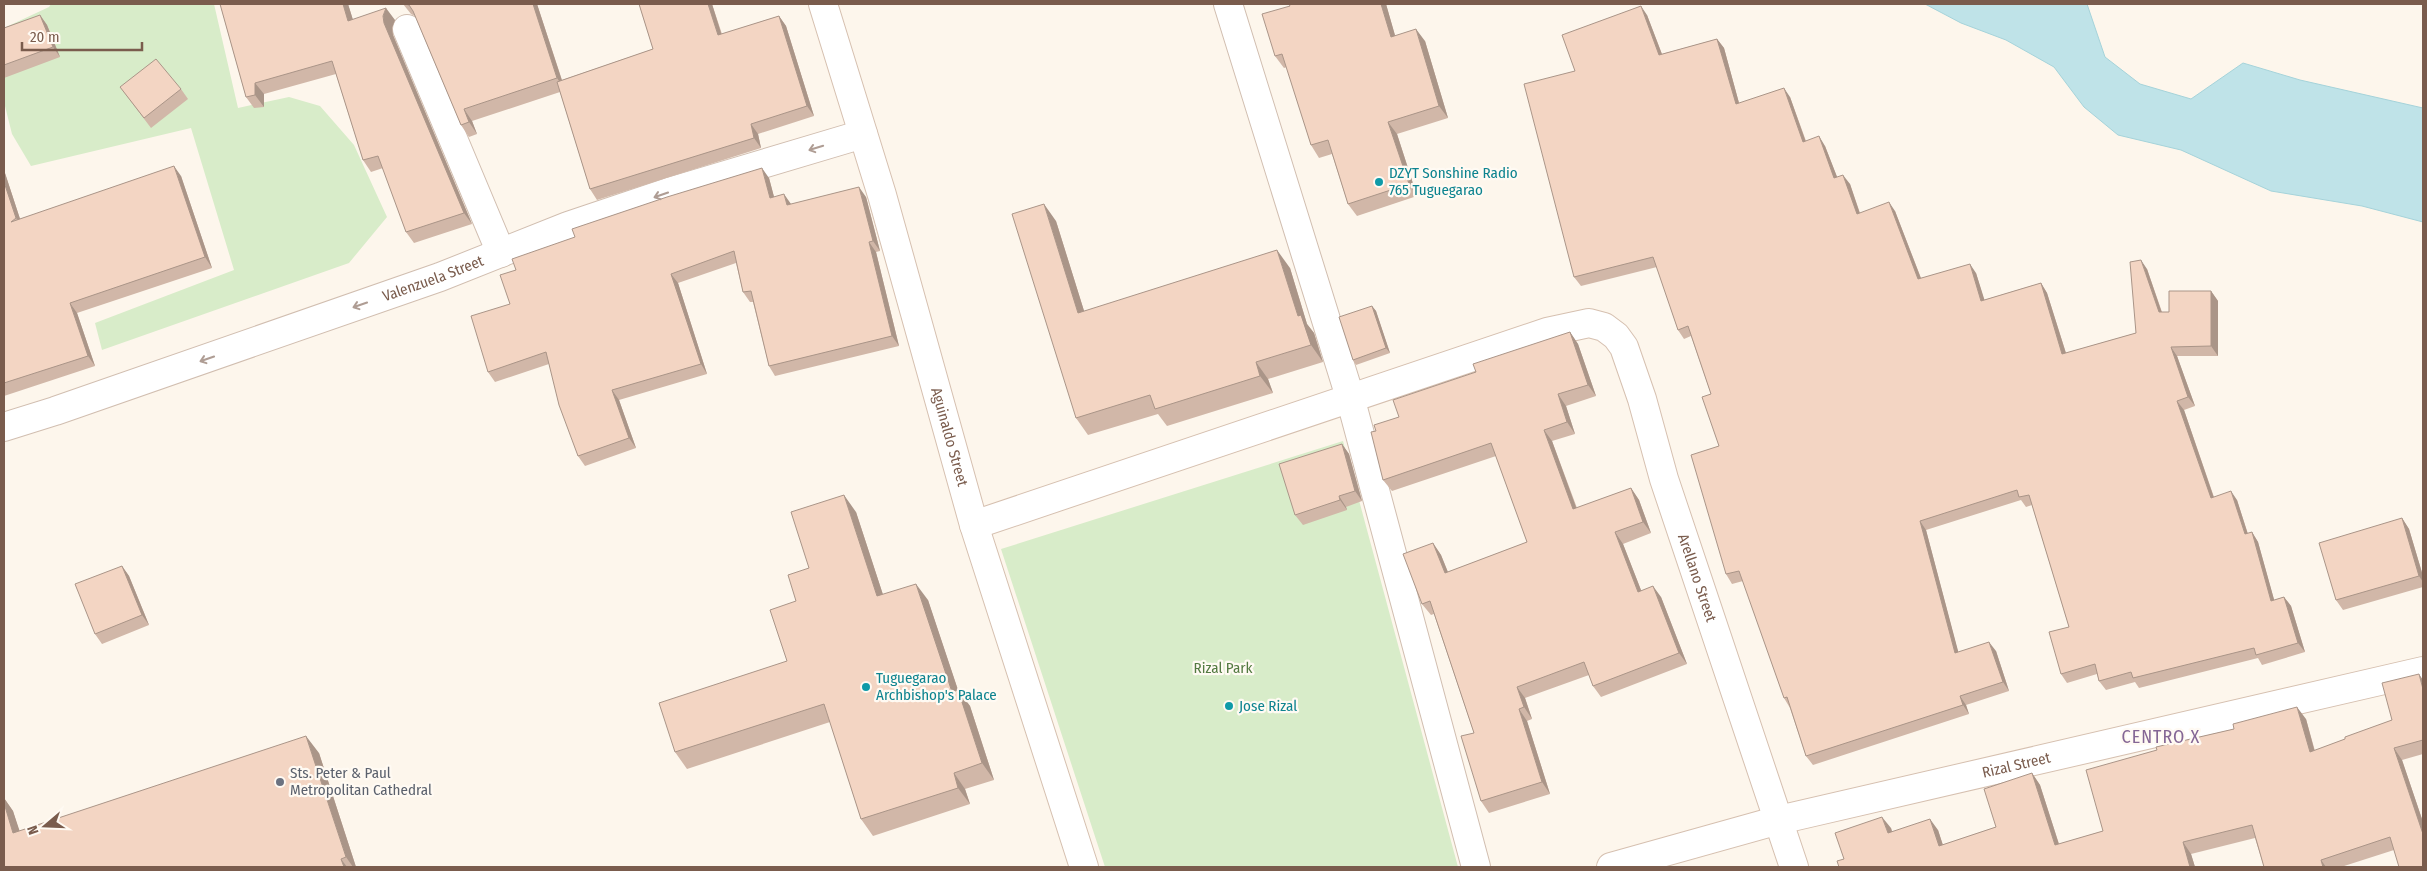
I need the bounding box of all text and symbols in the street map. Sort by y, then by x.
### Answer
scale bar [22,20,142,52]
text: 20 m [30,28,60,46]
one-way arrow [808,144,824,154]
place label: DZYT Sonshine Radio 765 Tuguegarao [1389,164,1518,199]
marker: DZYT Sonshine Radio 765 Tuguegarao [1373,176,1385,188]
one-way arrow [653,191,669,200]
street label: Valenzuela Street [380,252,486,305]
one-way arrow [353,301,368,310]
one-way arrow [199,355,215,364]
street label: Aguinaldo Street [927,385,972,488]
street label: Arellano Street [1674,532,1720,624]
park label: Rizal Park [1193,659,1253,677]
place label: Tuguegarao Archbishop's Palace [876,669,997,704]
marker: Tuguegarao Archbishop's Palace [860,681,872,693]
place label: Jose Rizal [1239,697,1297,715]
marker: Jose Rizal [1223,700,1235,712]
district label: CENTRO X [2122,726,2200,748]
street label: Rizal Street [1980,748,2052,782]
place label: Sts. Peter & Paul Metropolitan Cathedral [290,764,432,799]
marker: Sts. Peter & Paul Metropolitan Cathedral [274,776,286,788]
north arrow [20,801,70,851]
text: N [24,823,43,837]

